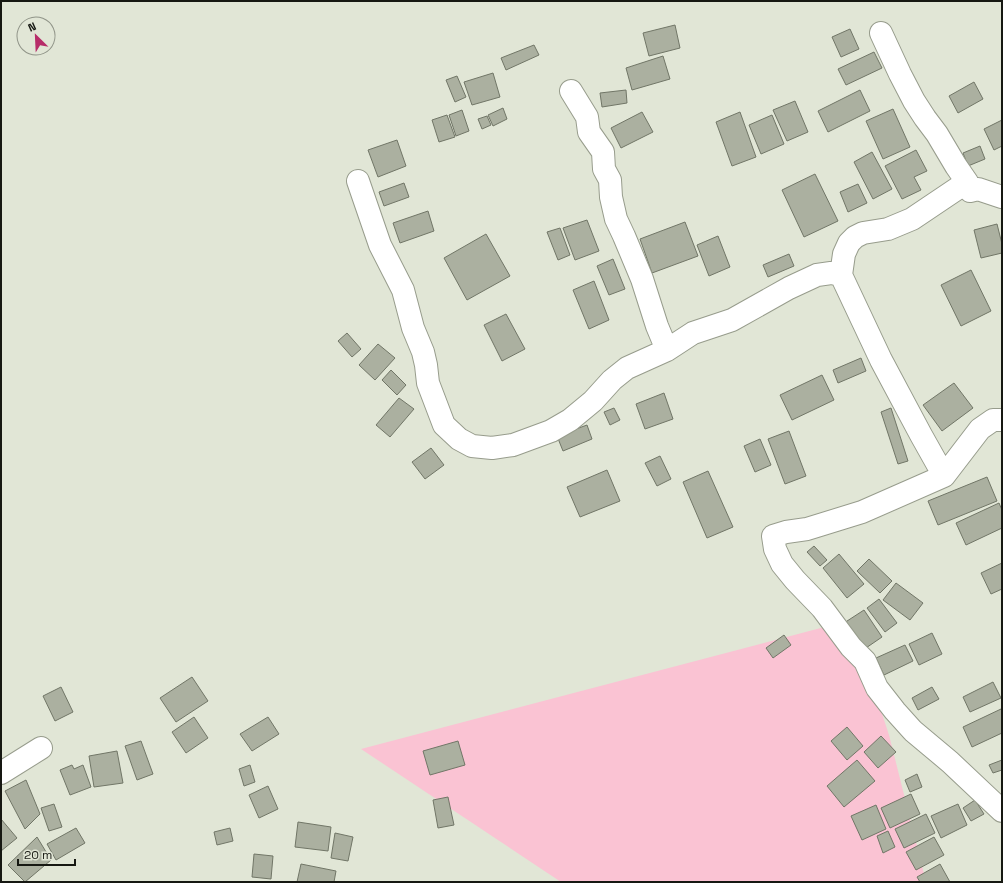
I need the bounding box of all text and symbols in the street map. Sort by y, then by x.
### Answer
north arrow [16,16,56,56]
text: N [26,19,38,35]
scale bar [18,841,75,867]
text: 20 m [24,847,52,863]

